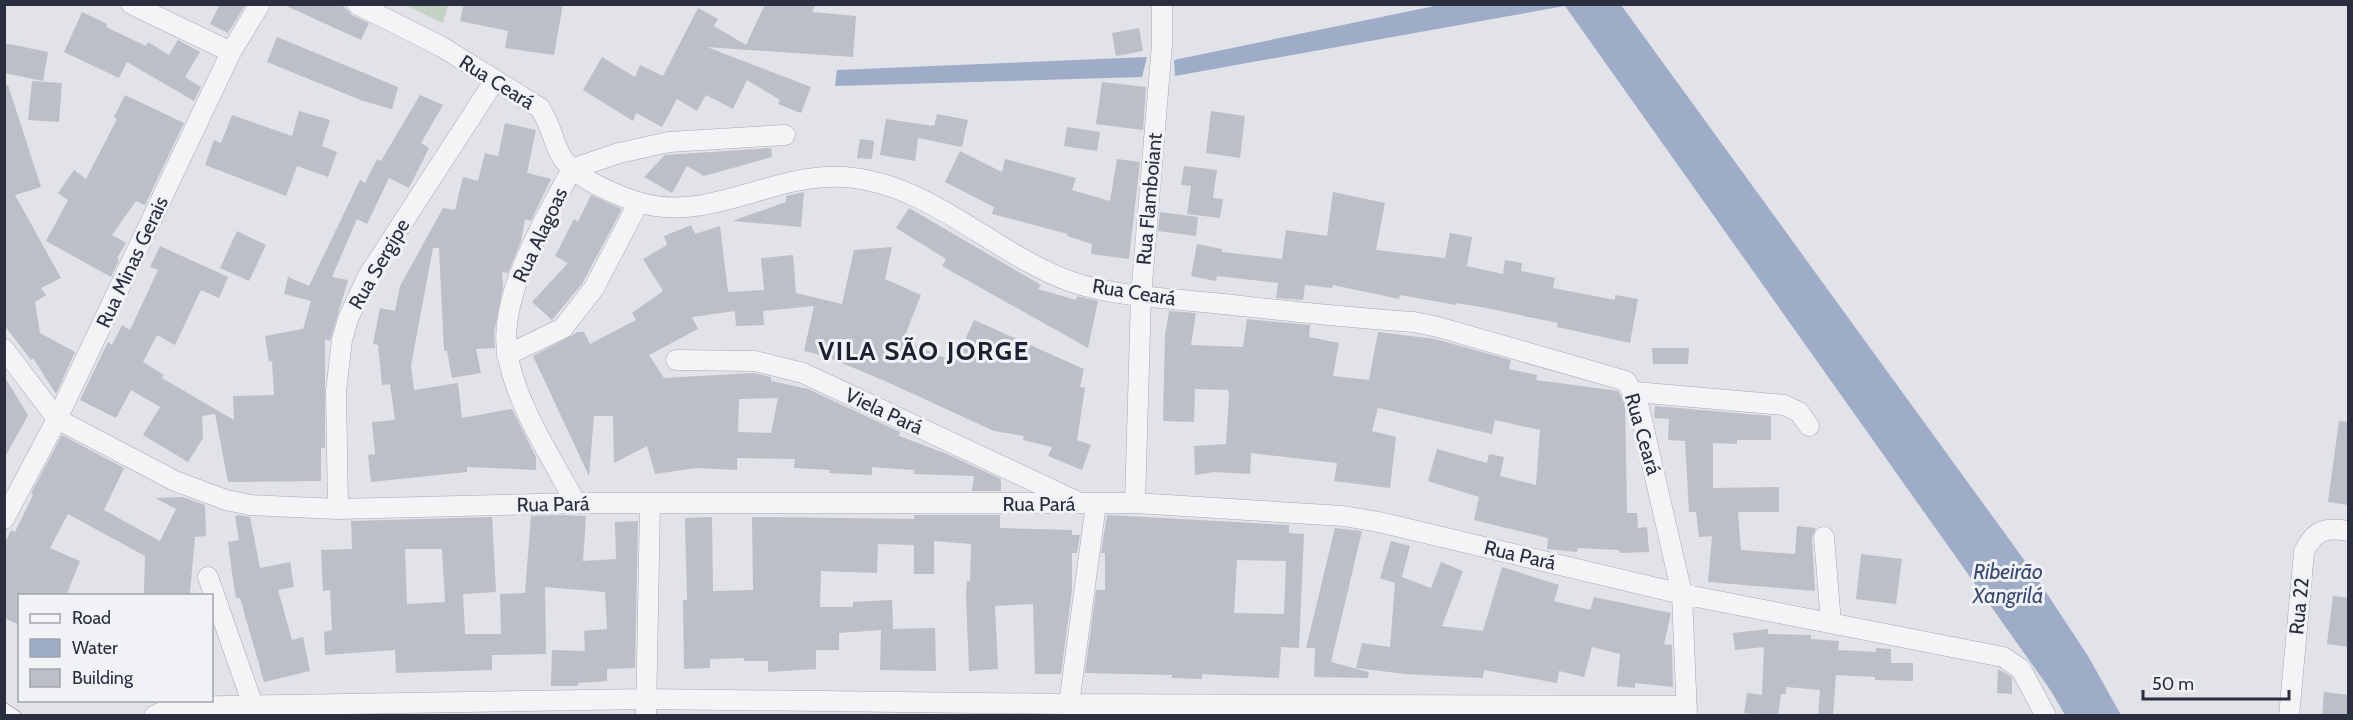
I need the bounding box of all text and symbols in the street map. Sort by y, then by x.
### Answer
street label: Rua Ceará [455,50,539,115]
street label: Rua Flamboiant [1131,132,1167,266]
street label: Rua Alagoas [508,184,572,286]
street label: Rua Minas Gerais [91,193,173,331]
street label: Rua Sergipe [343,214,415,314]
street label: Rua Ceará [1091,274,1178,310]
district label: VILA SÃO JORGE [818,335,1030,367]
street label: Viela Pará [841,383,927,440]
street label: Rua Ceará [1620,390,1666,478]
street label: Rua Pará [516,491,590,517]
street label: Rua Pará [1003,492,1076,516]
street label: Rua Pará [1482,535,1559,575]
water label: Ribeirão Xangrilá [1972,559,2043,608]
street label: Rua 22 [2284,576,2314,636]
legend [18,594,213,702]
text: Road [72,607,111,629]
text: Water [72,637,118,659]
scale bar [2143,663,2288,701]
text: Building [72,667,134,689]
text: 50 m [2152,673,2194,695]

